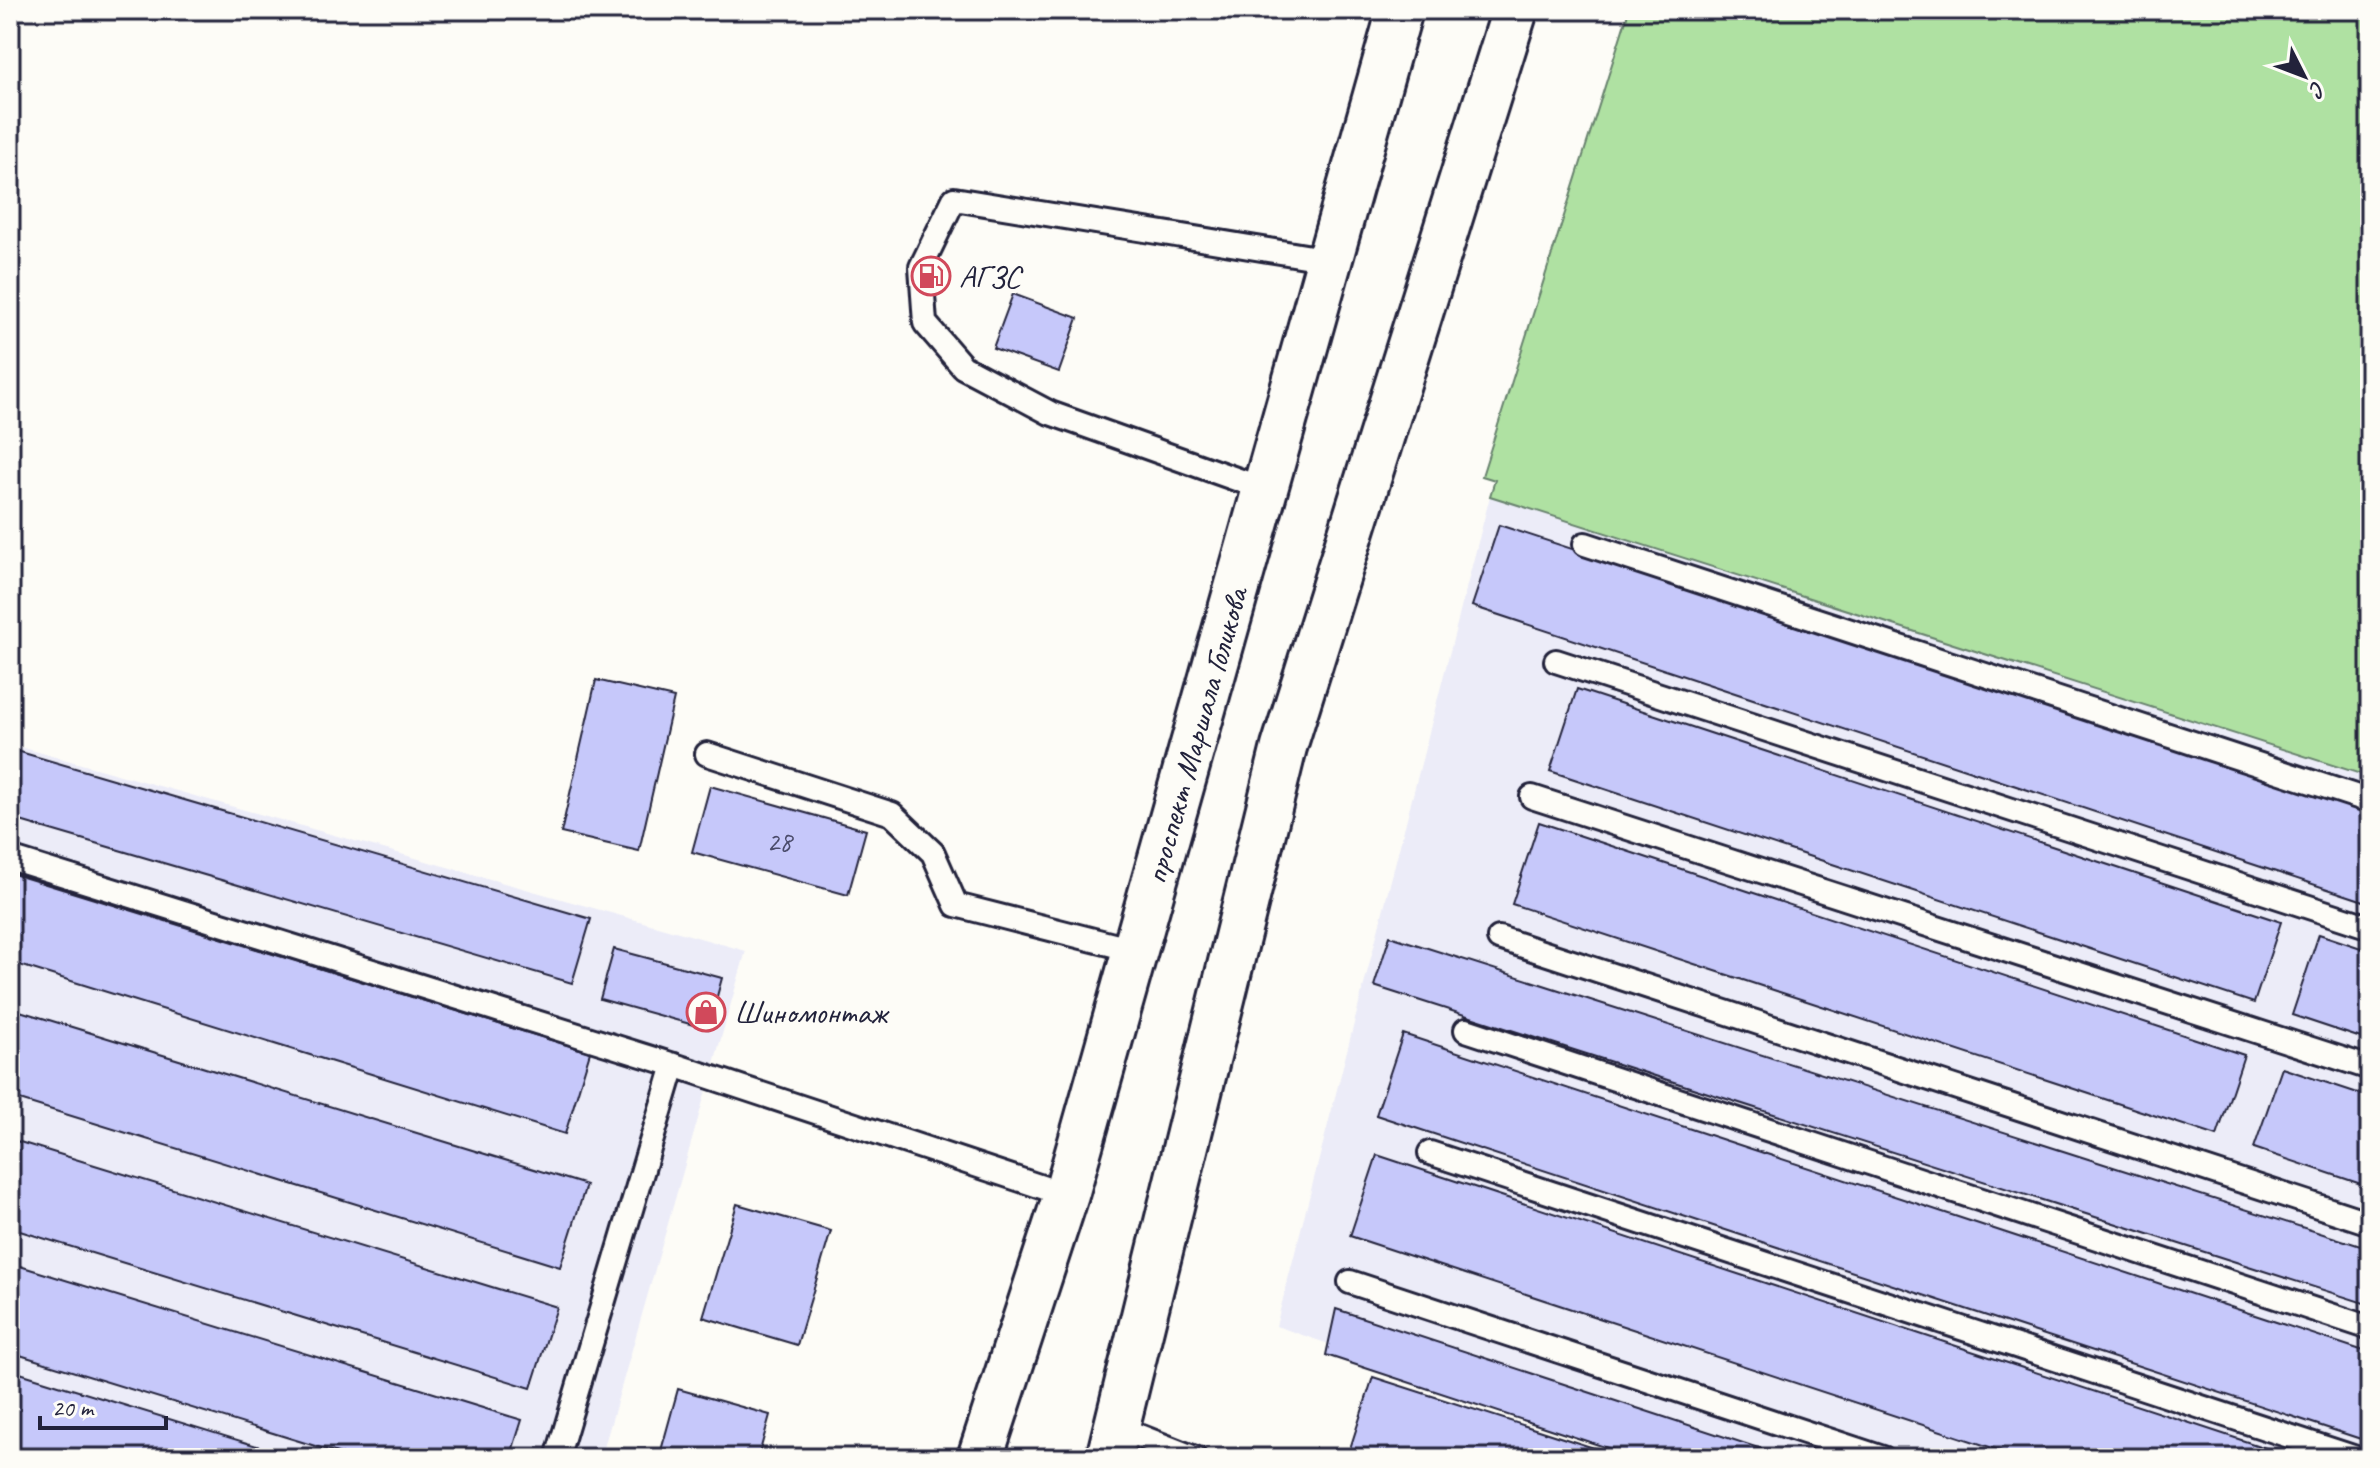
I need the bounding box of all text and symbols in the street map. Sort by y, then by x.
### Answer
north arrow [2264,36,2344,116]
text: С [2302,75,2332,104]
fuel station icon: АГЗС [910,255,952,297]
place label: АГЗС [959,256,1024,297]
street label: проспект Маршала Голикова [1134,580,1257,888]
house number: 28 [766,824,794,859]
shop icon: Шиномонтаж [685,991,727,1033]
place label: Шиномонтаж [734,992,891,1033]
scale bar [40,1380,166,1430]
text: 20 m [52,1393,95,1423]

